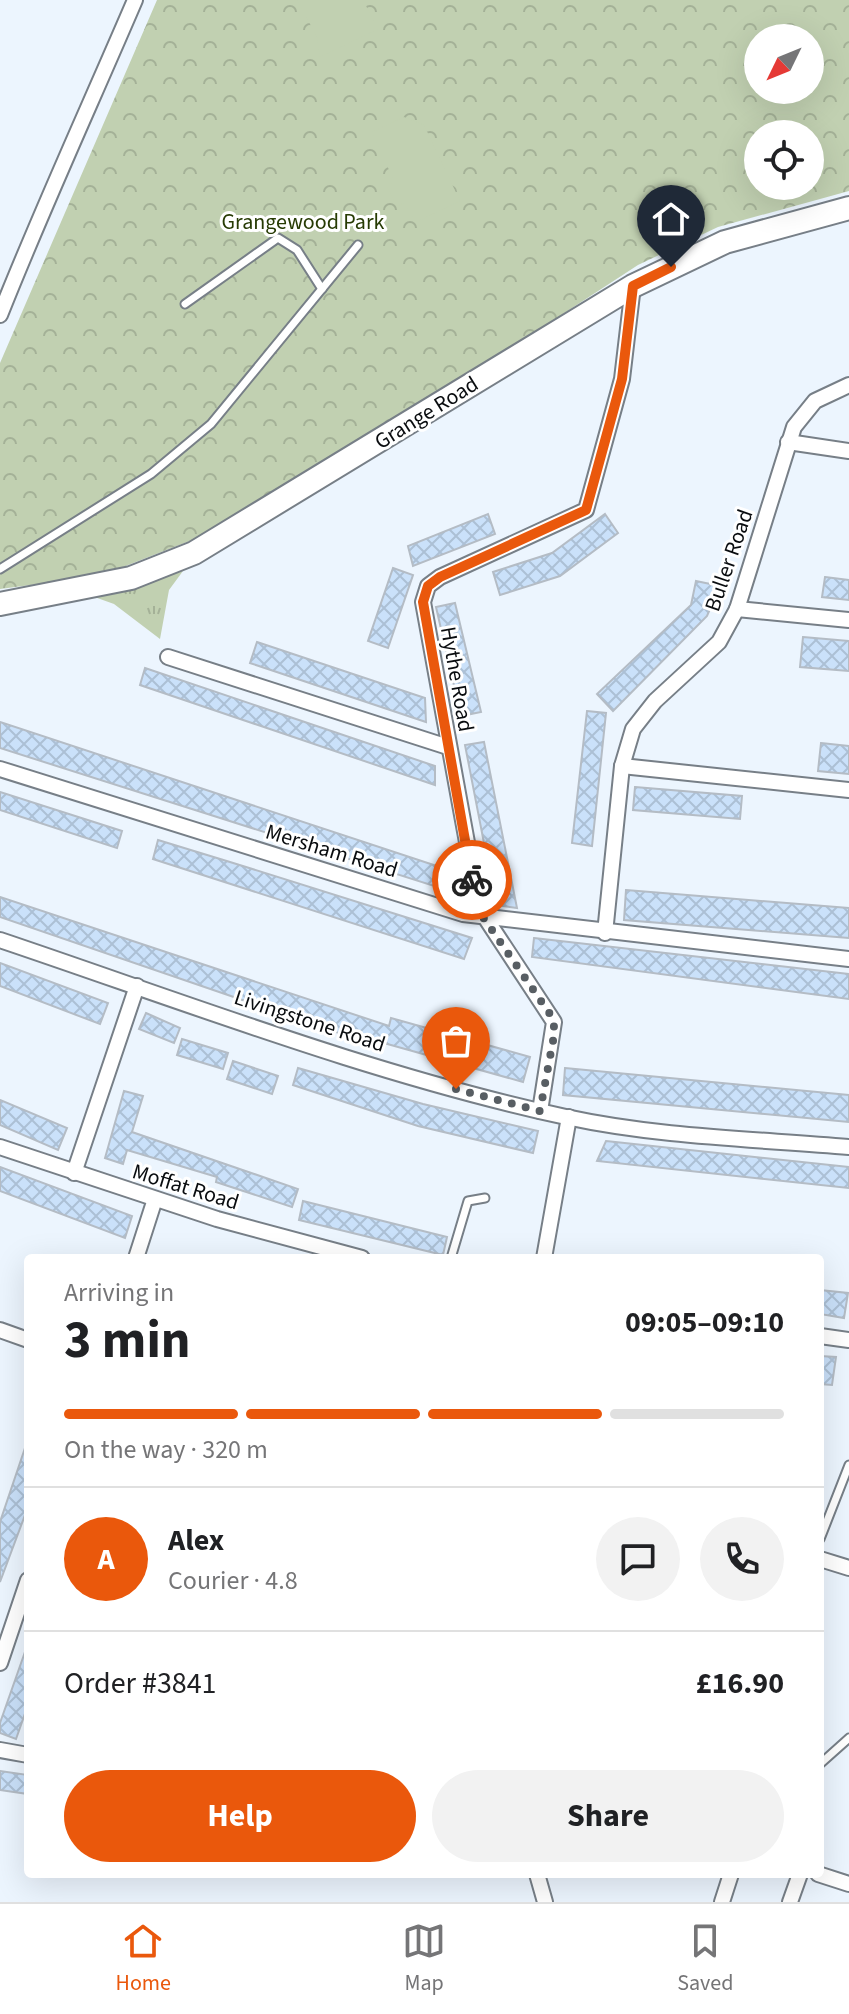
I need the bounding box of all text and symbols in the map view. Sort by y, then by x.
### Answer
north arrow [744,24,824,104]
map controls [744,24,824,200]
button: locate [744,120,824,200]
pin [637,185,705,267]
icon: home [649,197,693,241]
park label: Grangewood Park [222,206,385,238]
street label: Grange Road [368,368,485,457]
street label: Buller Road [697,505,761,616]
street label: Hythe Road [432,624,482,734]
street label: Mersham Road [262,816,402,886]
courier [432,840,512,920]
icon: bike [450,858,494,902]
street label: Livingstone Road [230,981,389,1060]
pin [422,1007,490,1089]
icon: bag [434,1019,478,1063]
street label: Moffat Road [128,1156,243,1218]
text: Arriving in [64,1274,174,1311]
text: 09:05–09:10 [625,1301,784,1344]
text: 3 min [64,1304,191,1378]
text: On the way · 320 m [64,1431,268,1468]
button: chat [596,1517,680,1601]
button: phone [700,1517,784,1601]
text: Alex [168,1519,224,1562]
text: A [97,1538,115,1581]
text: Courier · 4.8 [168,1562,298,1599]
text: Order #3841 [64,1662,217,1705]
text: £16.90 [696,1662,784,1705]
button: Help [64,1770,416,1862]
button: Share [432,1770,784,1862]
tab: Home [116,1919,171,1999]
tab: Map [402,1919,446,1999]
tab: Saved [677,1919,733,1999]

